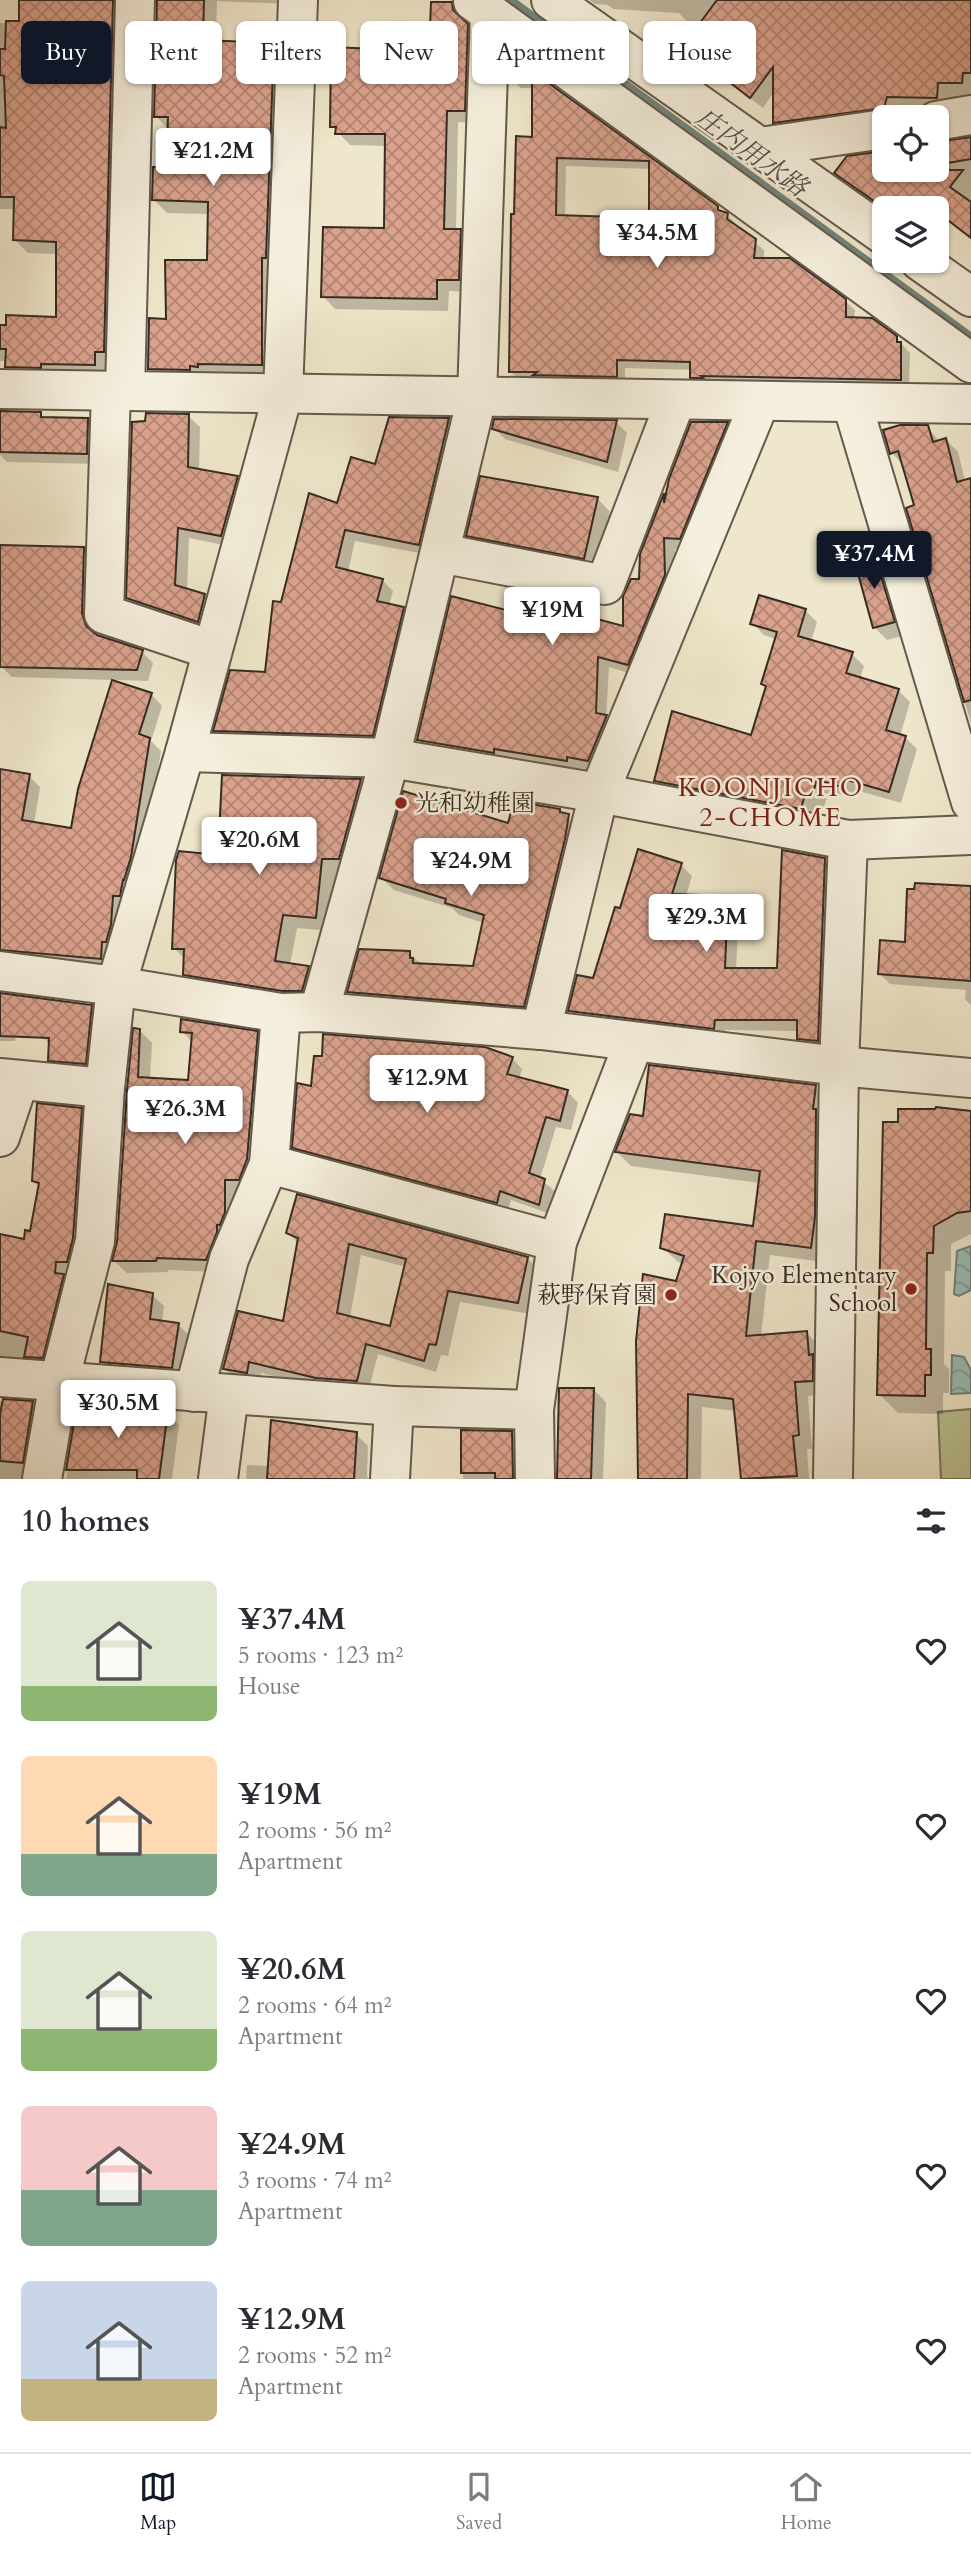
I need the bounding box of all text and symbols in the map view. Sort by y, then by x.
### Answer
chip: Buy [21,21,111,84]
chip: Rent [125,21,222,84]
chip: Filters [236,21,346,84]
chip: New [360,21,458,84]
chip: Apartment [472,21,629,84]
chip: House [643,21,756,84]
water label: 庄内用水路 [689,100,816,206]
map controls [872,105,949,273]
button: locate [872,105,949,182]
pin: ¥21.2M [156,128,270,188]
text: ¥21.2M [172,135,254,166]
button: layers [872,196,949,273]
pin: ¥34.5M [600,210,714,270]
text: ¥34.5M [616,217,698,248]
pin: ¥37.4M [817,532,931,591]
text: ¥37.4M [833,538,915,569]
pin: ¥19M [511,588,593,647]
text: ¥19M [520,594,584,625]
district label: KOONJICHO 2-CHOME [678,770,864,835]
place label: 光和幼稚園 [415,787,535,820]
marker: 光和幼稚園 [393,795,409,811]
pin: ¥20.6M [202,818,316,877]
text: ¥20.6M [218,824,300,855]
pin: ¥24.9M [414,838,528,898]
text: ¥24.9M [430,845,512,876]
pin: ¥29.3M [649,894,763,954]
text: ¥29.3M [665,901,747,932]
pin: ¥12.9M [370,1056,484,1115]
text: ¥12.9M [386,1062,468,1093]
pin: ¥26.3M [128,1086,242,1146]
text: ¥26.3M [144,1093,226,1124]
place label: Kojyo Elementary School [711,1259,897,1320]
place label: 萩野保育園 [537,1279,657,1312]
marker: Kojyo Elementary School [903,1281,919,1297]
marker: 萩野保育園 [663,1287,679,1303]
pin: ¥30.5M [61,1380,175,1440]
text: ¥30.5M [77,1387,159,1418]
text: 10 homes [21,1501,150,1542]
icon: filters [912,1502,950,1540]
text: ¥37.4M [238,1599,346,1640]
icon: home [77,1609,161,1693]
icon: heart [912,1632,950,1670]
text: 5 rooms · 123 m² [238,1640,403,1671]
text: House [238,1671,300,1702]
text: ¥19M [238,1774,322,1815]
icon: home [77,1784,161,1868]
icon: heart [912,1807,950,1845]
text: 2 rooms · 56 m² [238,1815,391,1846]
text: Apartment [238,1846,342,1877]
text: ¥20.6M [238,1949,346,1990]
icon: home [77,1959,161,2043]
icon: heart [912,1982,950,2020]
text: 2 rooms · 64 m² [238,1990,391,2021]
text: Apartment [238,2021,342,2052]
text: ¥24.9M [238,2124,346,2165]
icon: home [77,2134,161,2218]
icon: heart [912,2157,950,2195]
text: 3 rooms · 74 m² [238,2165,391,2196]
text: Apartment [238,2196,342,2227]
text: ¥12.9M [238,2299,346,2340]
icon: home [77,2309,161,2393]
icon: heart [912,2332,950,2370]
text: 2 rooms · 52 m² [238,2340,391,2371]
text: Apartment [238,2371,342,2402]
tab: Map [139,2468,177,2536]
tab: Saved [456,2468,502,2536]
tab: Home [781,2468,832,2536]

